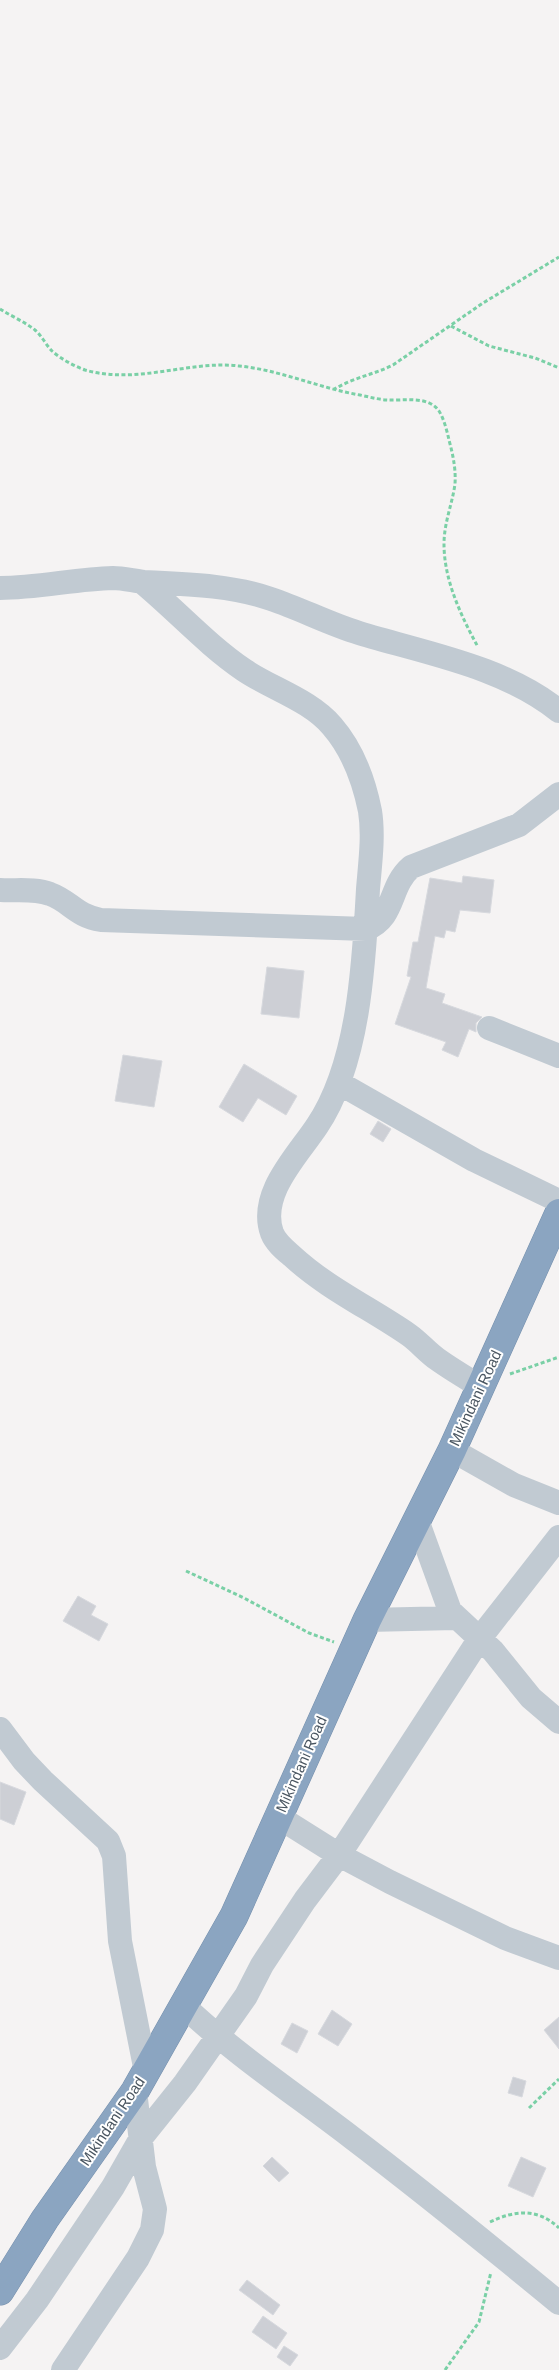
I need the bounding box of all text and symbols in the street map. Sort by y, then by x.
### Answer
street label: Mikindani Road [445,1348,505,1448]
street label: Mikindani Road [272,1713,330,1815]
street label: Mikindani Road [76,2073,148,2169]

